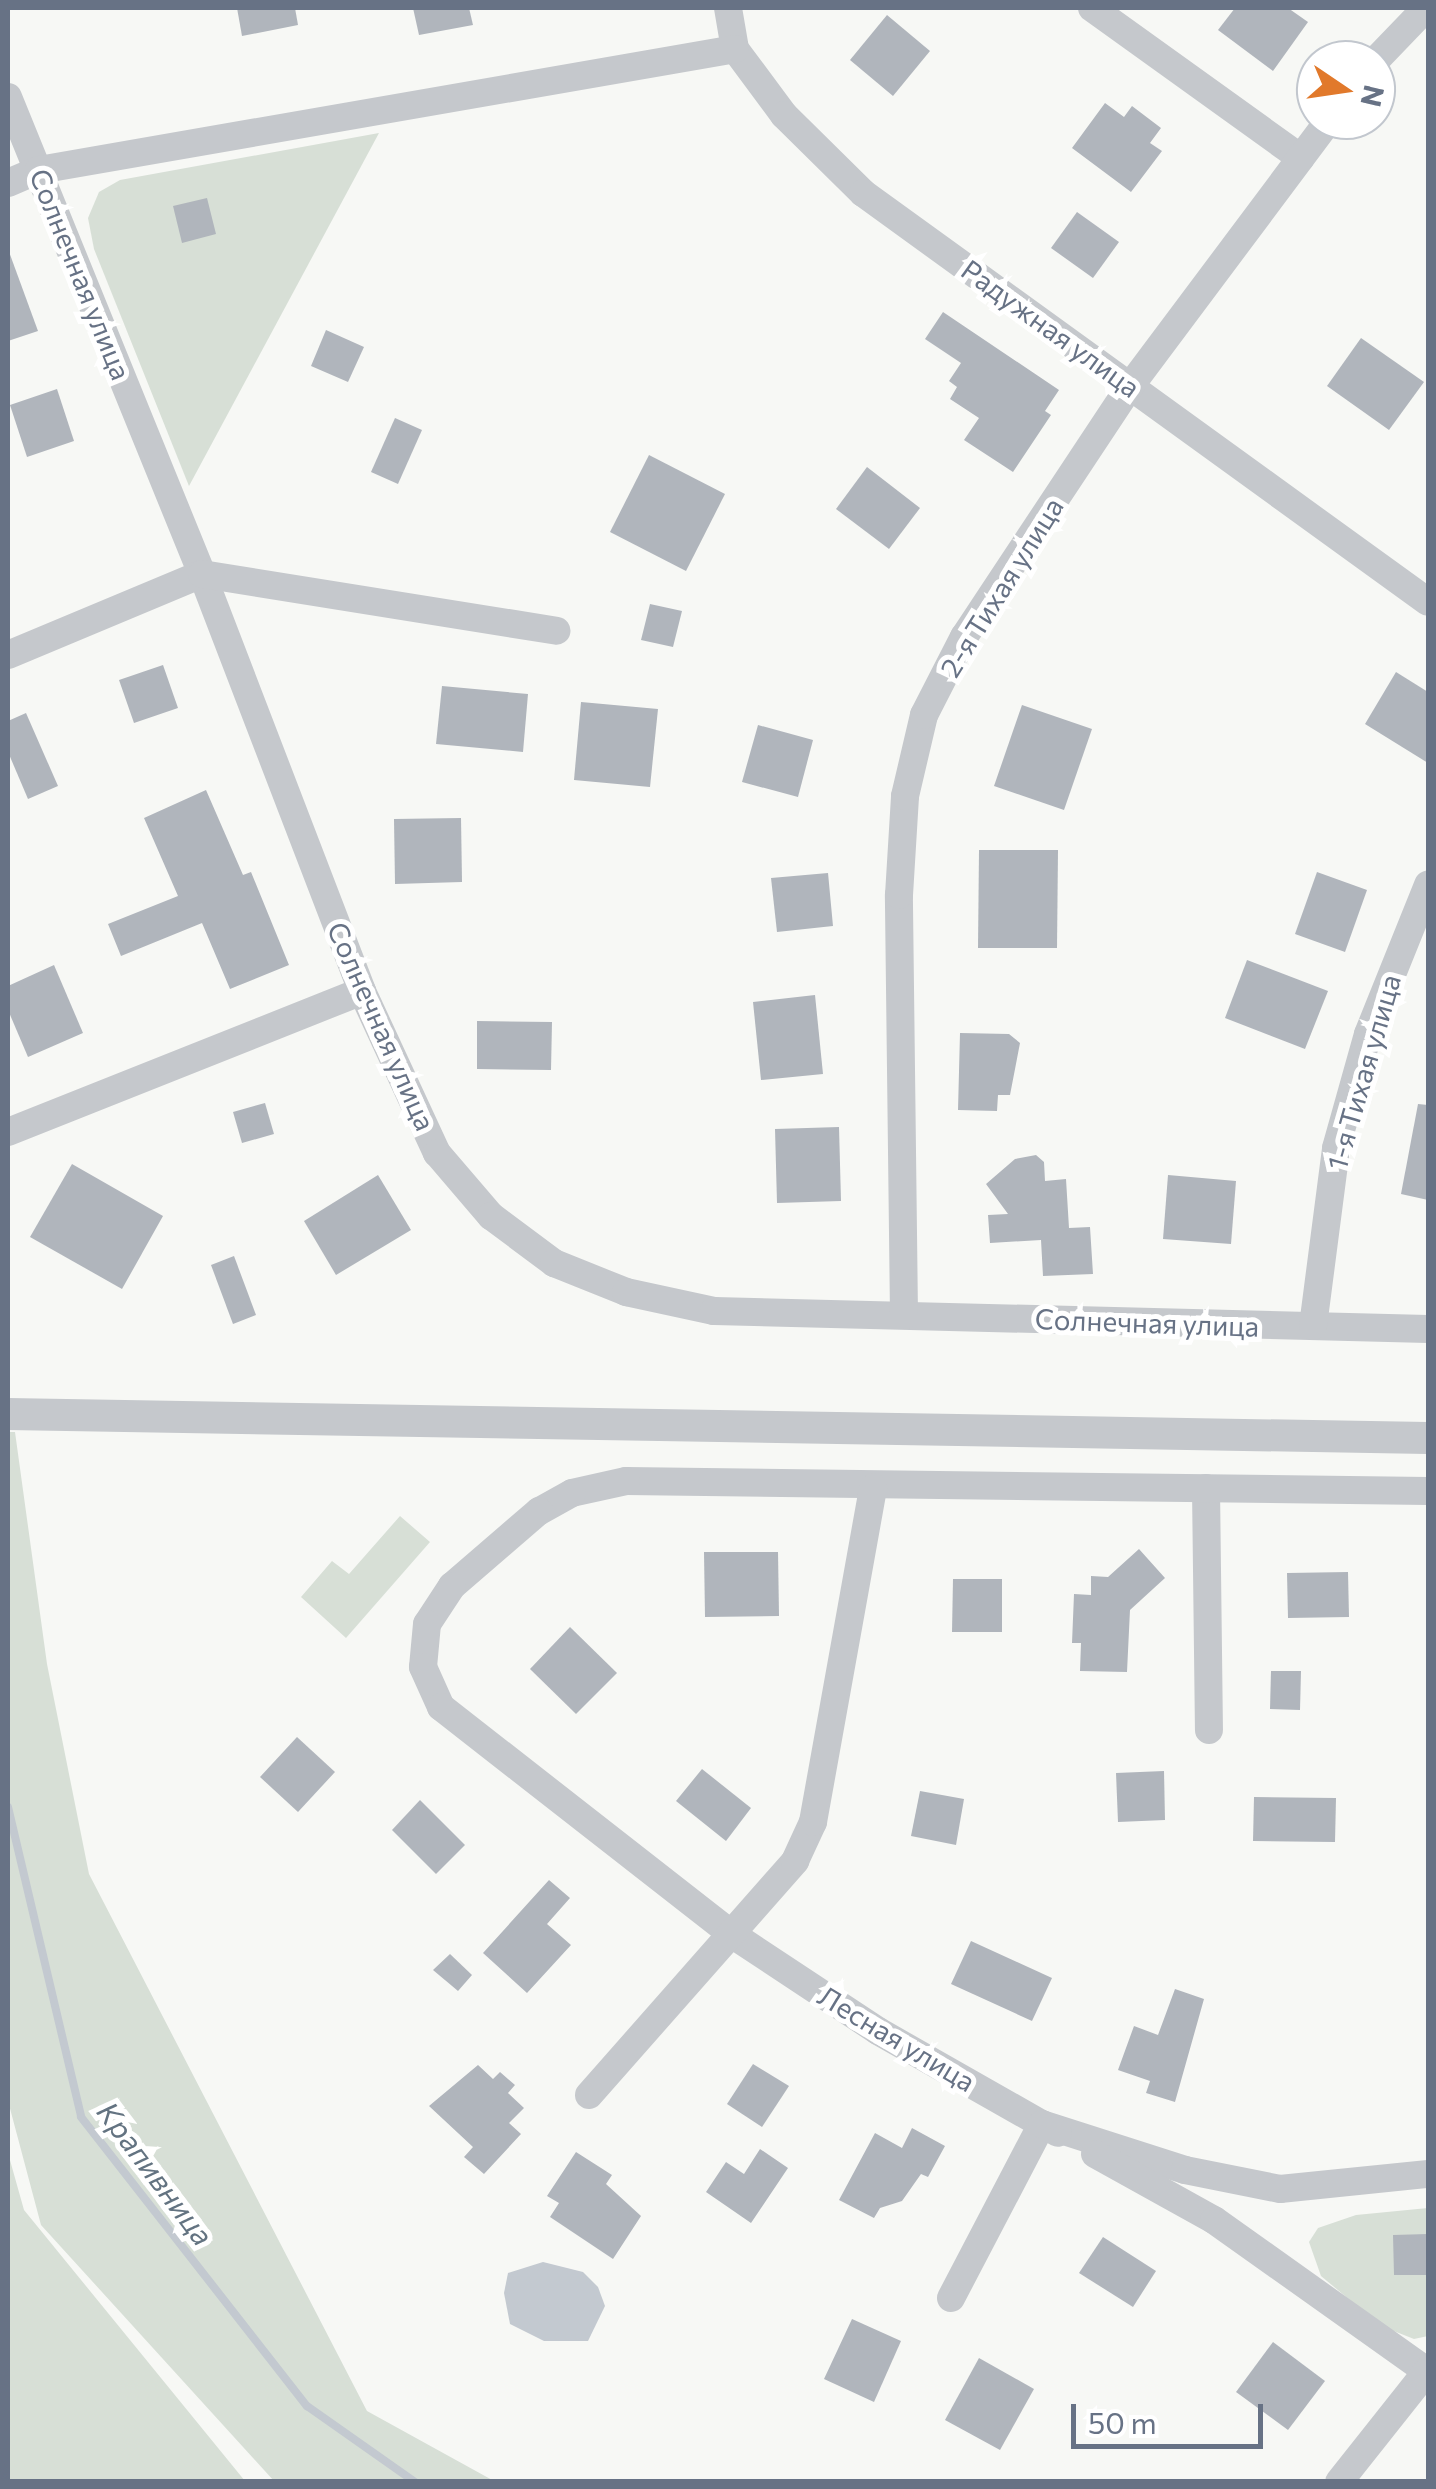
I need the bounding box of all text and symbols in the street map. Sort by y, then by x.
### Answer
north arrow [1296,40,1396,140]
text: N [1354,82,1392,110]
street label: Солнечная улица [23,164,139,384]
street label: Радужная улица [955,252,1147,404]
street label: 2-я Тихая улица [932,491,1070,683]
street label: Солнечная улица [321,917,443,1135]
street label: 1-я Тихая улица [1319,970,1407,1174]
street label: Солнечная улица [1034,1301,1260,1343]
street label: Лесная улица [813,1978,981,2098]
water label: Крапивница [90,2094,222,2252]
scale bar [1076,2384,1268,2446]
text: 50 m [1088,2403,1157,2440]

